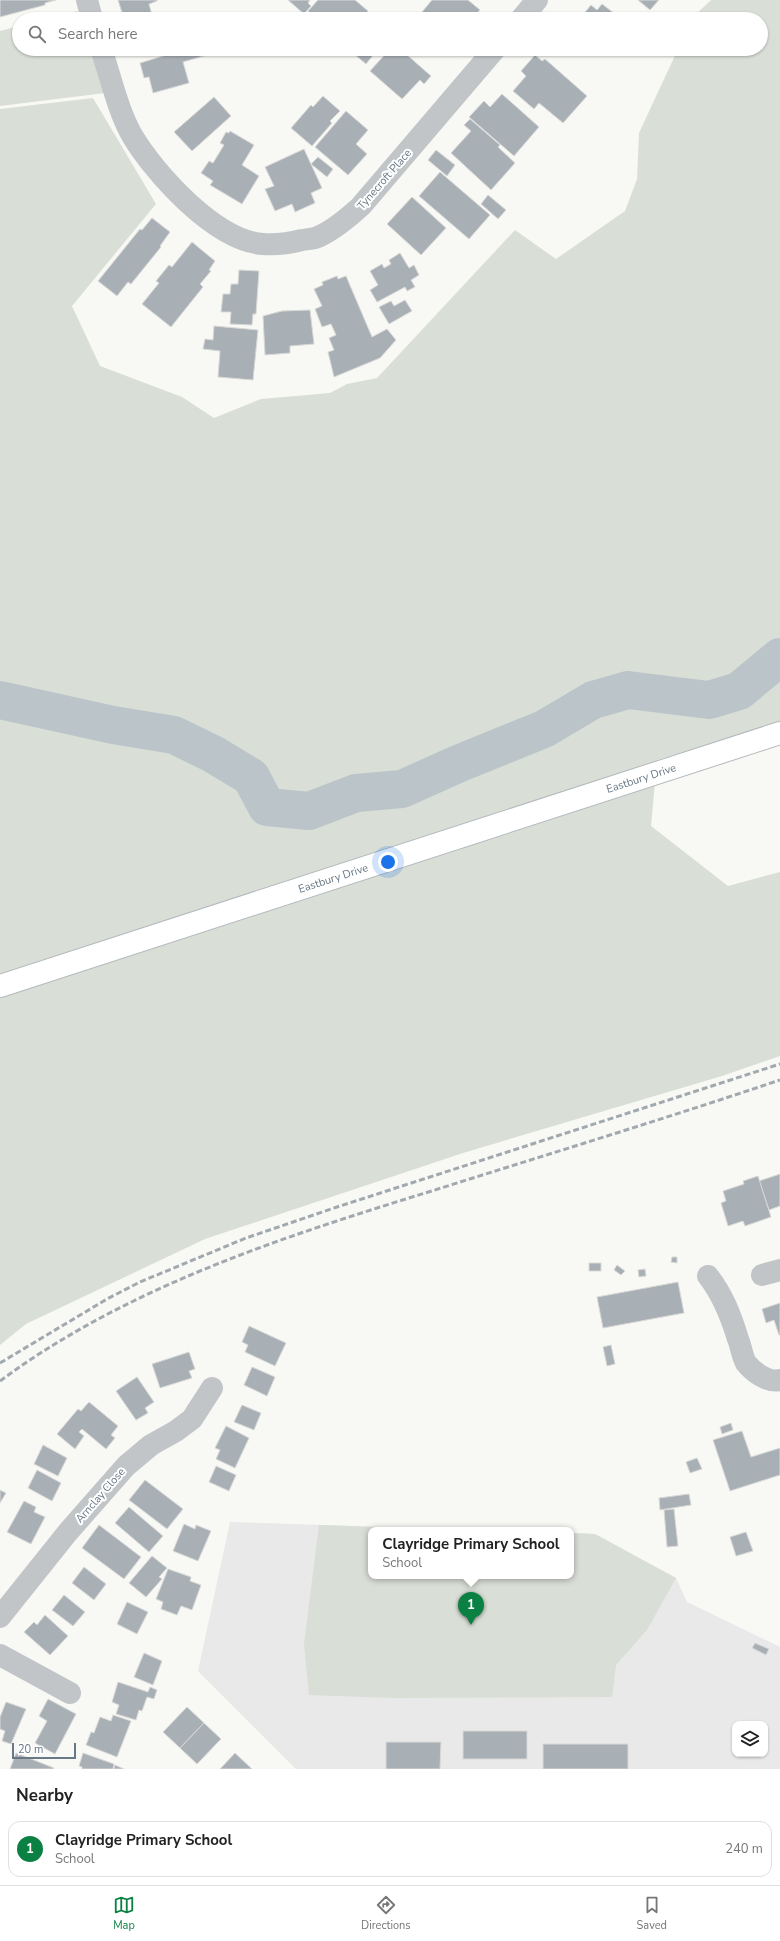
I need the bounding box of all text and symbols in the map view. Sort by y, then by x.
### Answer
search box [12,12,768,56]
icon: search [26,23,48,45]
text: Search here [58,24,138,44]
street label: Tynecroft Place [354,146,415,213]
street label: Eastbury Drive [604,760,678,797]
your location [378,852,398,872]
street label: Eastbury Drive [296,860,370,897]
street label: Arnclay Close [72,1464,129,1526]
popup [368,1527,574,1579]
text: Clayridge Primary School [382,1534,560,1554]
text: School [382,1554,422,1572]
pin: 1 [458,1592,484,1625]
map controls [732,1721,768,1757]
button: layers [732,1721,768,1757]
scale bar [12,1741,76,1760]
text: 20 m [18,1742,43,1757]
text: Nearby [16,1784,73,1807]
text: Clayridge Primary School [55,1830,232,1850]
text: 1 [26,1840,34,1858]
text: 240 m [725,1840,763,1858]
text: School [55,1850,95,1868]
tab: Map [113,1894,135,1933]
tab: Directions [361,1894,411,1933]
tab: Saved [637,1894,667,1933]

